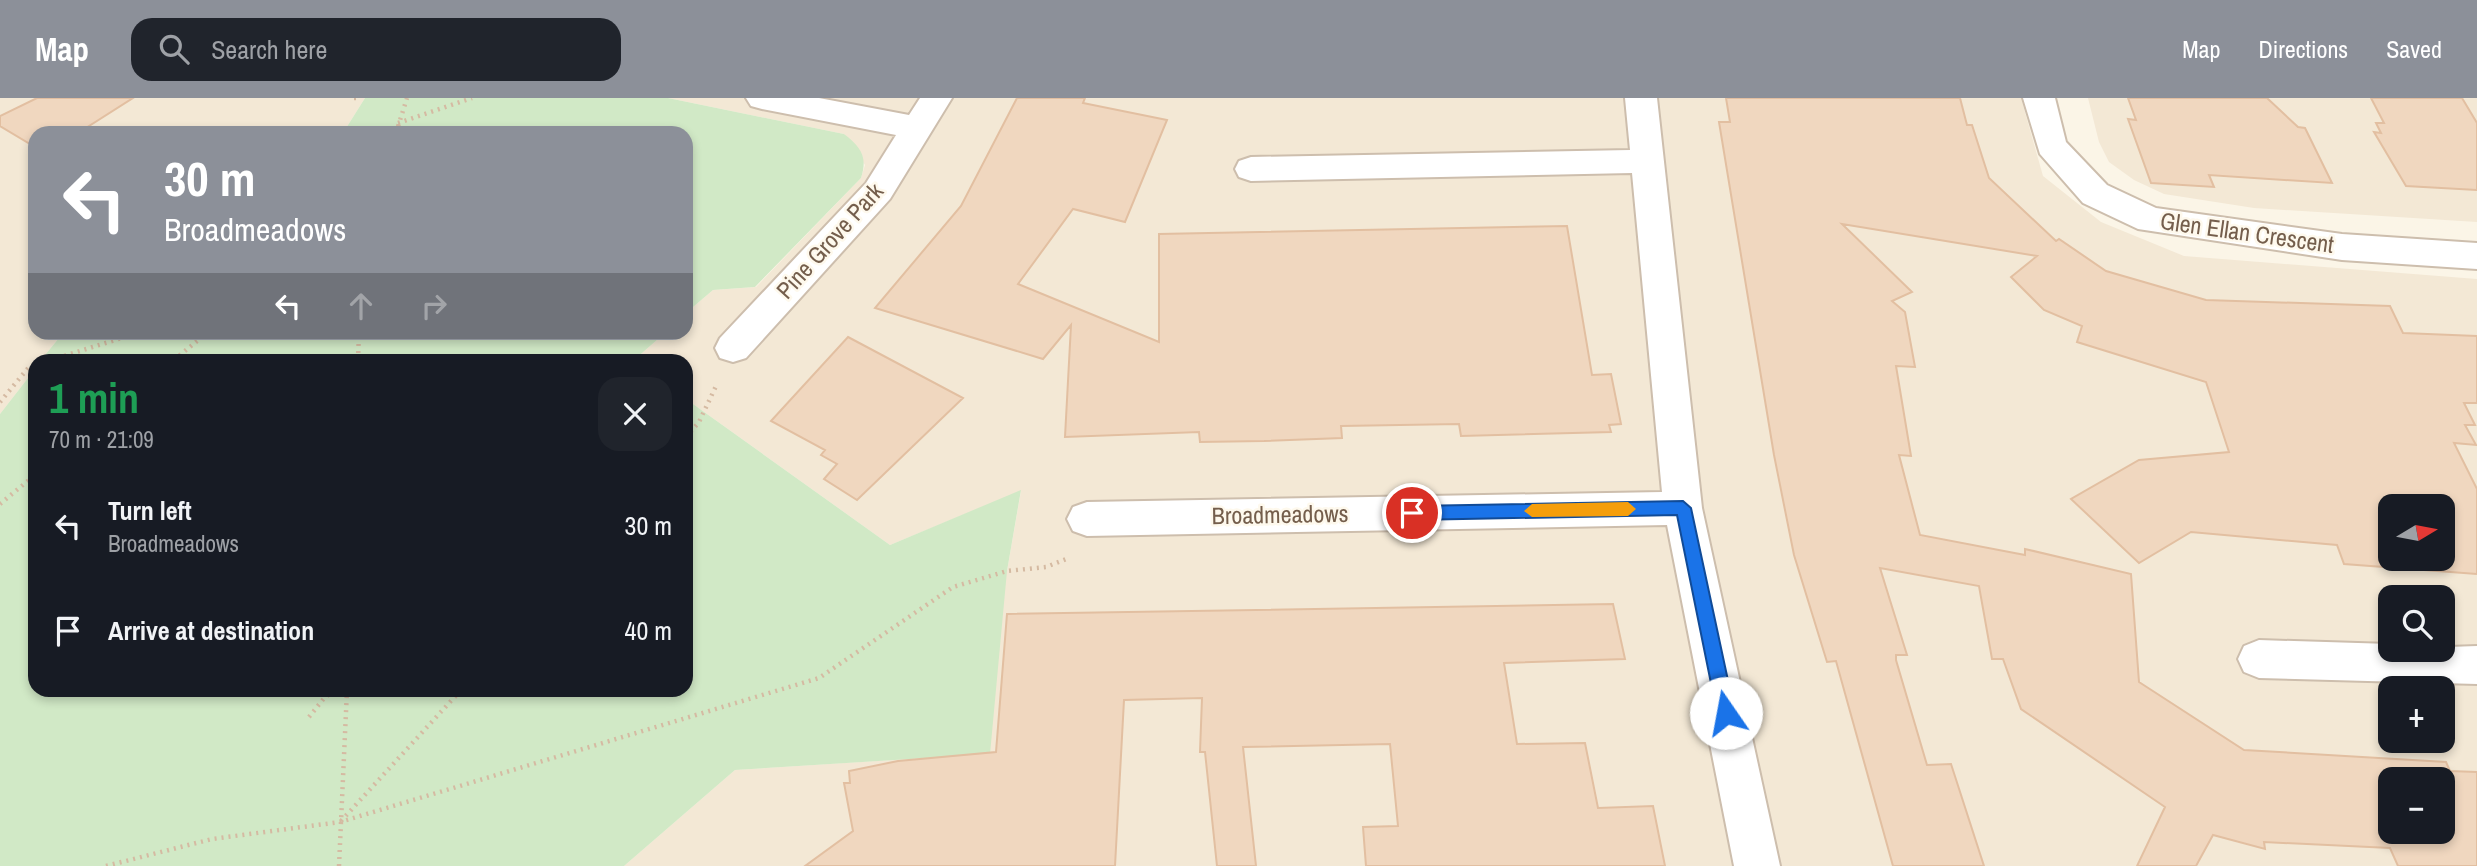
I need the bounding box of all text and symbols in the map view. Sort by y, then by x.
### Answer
search box [131,18,621,81]
text: Map [35,27,89,71]
icon: search [155,30,193,68]
text: Search here [211,32,327,67]
text: Map [2182,33,2220,65]
text: Directions [2258,33,2348,65]
text: Saved [2386,33,2442,65]
text: 30 m [164,145,256,211]
icon: left [49,154,140,245]
street label: Pine Grove Park [769,175,890,305]
street label: Glen Ellan Crescent [2158,204,2337,260]
text: Broadmeadows [164,208,346,251]
icon: left [269,287,307,325]
icon: ahead [342,287,380,325]
icon: right [415,287,453,325]
text: 1 min [49,370,139,426]
button: close [598,377,672,451]
text: 70 m · 21:09 [49,424,154,455]
pin [1382,483,1442,543]
text: Turn left [108,493,192,528]
icon: arrive [1393,494,1431,532]
north arrow [2378,494,2455,570]
map controls [2378,494,2455,844]
street label: Broadmeadows [1211,497,1349,531]
icon: left [49,507,87,545]
text: 30 m [625,508,672,543]
text: Broadmeadows [108,528,239,559]
button: search [2378,585,2455,662]
icon: arrive [49,612,87,650]
text: Arrive at destination [108,613,314,648]
text: 40 m [625,613,672,648]
position arrow [1689,676,1763,750]
button: + [2378,676,2455,753]
button: − [2378,767,2455,844]

